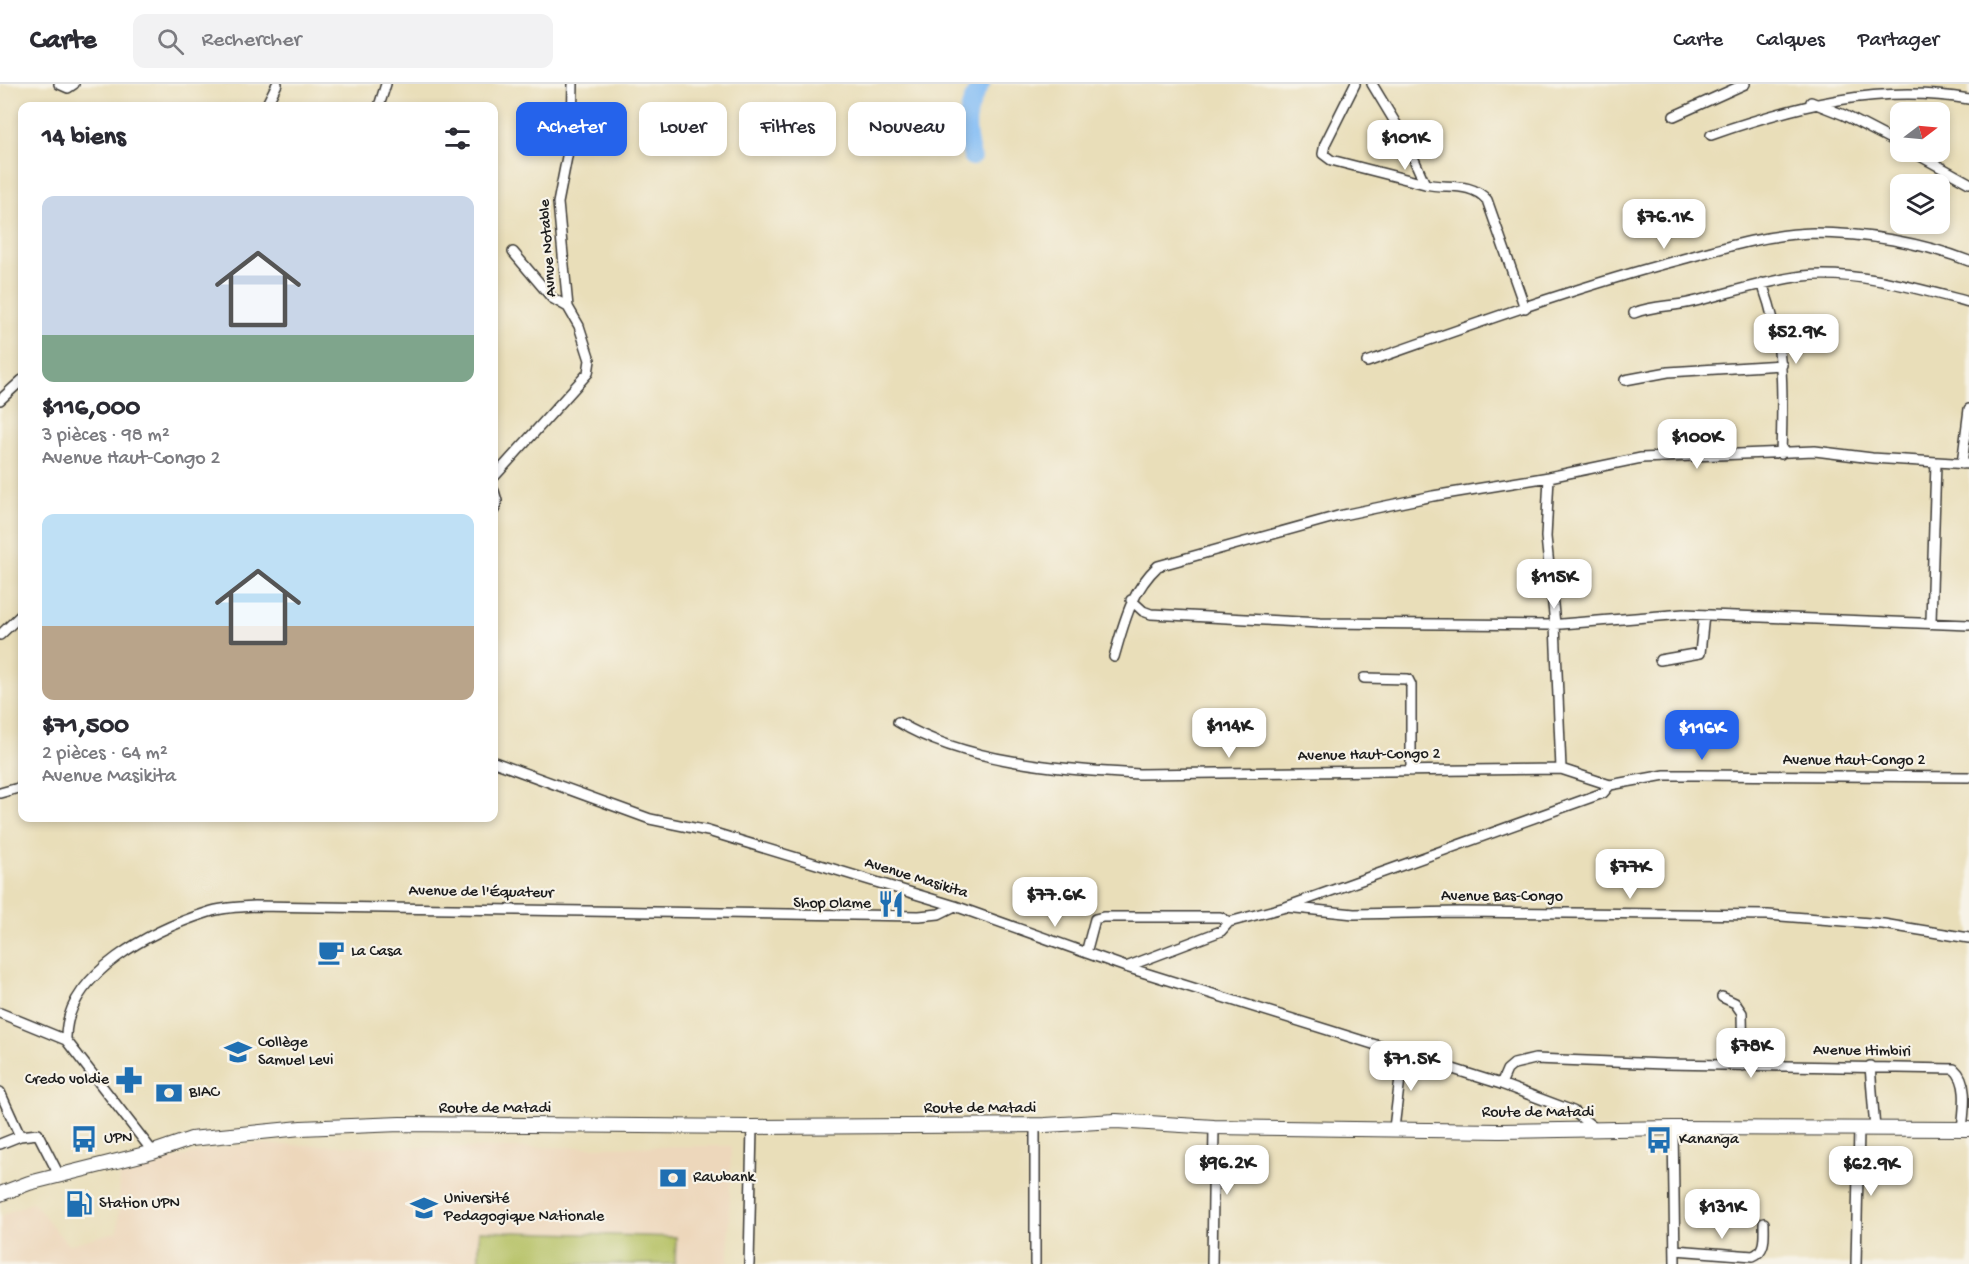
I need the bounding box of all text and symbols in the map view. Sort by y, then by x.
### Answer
search box [133,14,553,68]
text: Carte [30,25,97,58]
icon: search [154,25,187,58]
text: Rechercher [202,28,301,54]
text: Carte [1673,29,1723,54]
text: Calques [1756,29,1825,54]
text: Partager [1858,29,1939,54]
chip: Acheter [516,102,627,156]
chip: Louer [639,102,727,156]
chip: Filtres [739,102,836,156]
chip: Nouveau [848,102,966,156]
north arrow [1890,102,1950,162]
map controls [1890,102,1950,234]
pin: $101K [1363,120,1447,171]
icon: filters [441,122,474,155]
text: 14 biens [42,123,126,154]
text: $101K [1381,128,1429,151]
button: layers [1890,174,1950,234]
street label: Avnue Notable [536,198,562,298]
pin: $76.1K [1615,199,1713,250]
text: $76.1K [1637,207,1691,230]
icon: home [204,235,312,343]
pin: $52.9K [1747,314,1845,365]
text: $52.9K [1768,322,1824,345]
text: $116,000 [42,394,140,425]
pin: $100K [1655,419,1739,470]
text: 3 pièces · 98 m² [42,425,170,448]
text: $100K [1672,427,1722,450]
text: Avenue Haut-Congo 2 [42,448,220,471]
icon: home [204,553,312,661]
pin: $115K [1512,559,1596,610]
text: $115K [1531,567,1577,590]
pin: $114K [1187,708,1271,759]
pin: $116K [1660,710,1744,761]
text: $71,500 [42,712,129,743]
text: $114K [1206,716,1252,739]
text: $116K [1679,718,1725,741]
text: 2 pièces · 64 m² [42,743,168,766]
street label: Avenue Haut-Congo 2 [1298,745,1441,767]
street label: Avenue Haut-Congo 2 [1783,752,1925,771]
text: Avenue Masikita [42,766,176,789]
pin: $77K [1594,849,1666,900]
street label: Avenue Masikita [862,854,971,904]
text: $77K [1610,857,1650,880]
pin: $77.6K [1006,877,1104,928]
street label: Avenue de l'Équateur [408,882,555,904]
text: $77.6K [1026,885,1084,908]
street label: Avenue Bas-Congo [1441,888,1563,907]
restaurant icon: Shop Olame [876,889,906,919]
place label: Shop Olame [793,895,872,914]
cafe icon: La Casa [316,937,346,967]
place label: La Casa [351,943,403,962]
pin: $78K [1715,1028,1787,1079]
place label: Collège Samuel Levi [258,1034,333,1071]
text: $78K [1730,1036,1772,1059]
school or university icon: Collège Samuel Levi [223,1037,253,1067]
pin: $71.5K [1362,1041,1460,1092]
street label: Avenue Itimbiri [1813,1042,1911,1062]
text: $71.5K [1383,1049,1439,1072]
pharmacy icon: Credo voldie [114,1065,144,1095]
place label: Credo voldie [25,1071,110,1090]
bank icon: BIAC [154,1078,184,1108]
place label: BIAC [188,1084,220,1103]
street label: Route de Matadi [439,1100,551,1119]
street label: Route de Matadi [924,1100,1036,1119]
street label: Route de Matadi [1482,1104,1594,1123]
bus stop icon: UPN [69,1124,99,1154]
bus stop icon: Kananga [1644,1125,1674,1155]
place label: UPN [104,1130,133,1149]
place label: Kananga [1679,1131,1740,1150]
pin: $96.2K [1178,1145,1276,1196]
pin: $62.9K [1822,1146,1920,1197]
text: $96.2K [1199,1153,1255,1176]
text: $62.9K [1843,1154,1899,1177]
bank icon: Rawbank [658,1163,688,1193]
place label: Rawbank [693,1169,757,1188]
fuel station icon: Station UPN [64,1189,94,1219]
pin: $131K [1680,1189,1764,1240]
place label: Université Pedagogique Nationale [443,1190,605,1227]
school or university icon: Université Pedagogique Nationale [409,1193,439,1223]
place label: Station UPN [99,1195,180,1214]
text: $131K [1699,1197,1745,1220]

